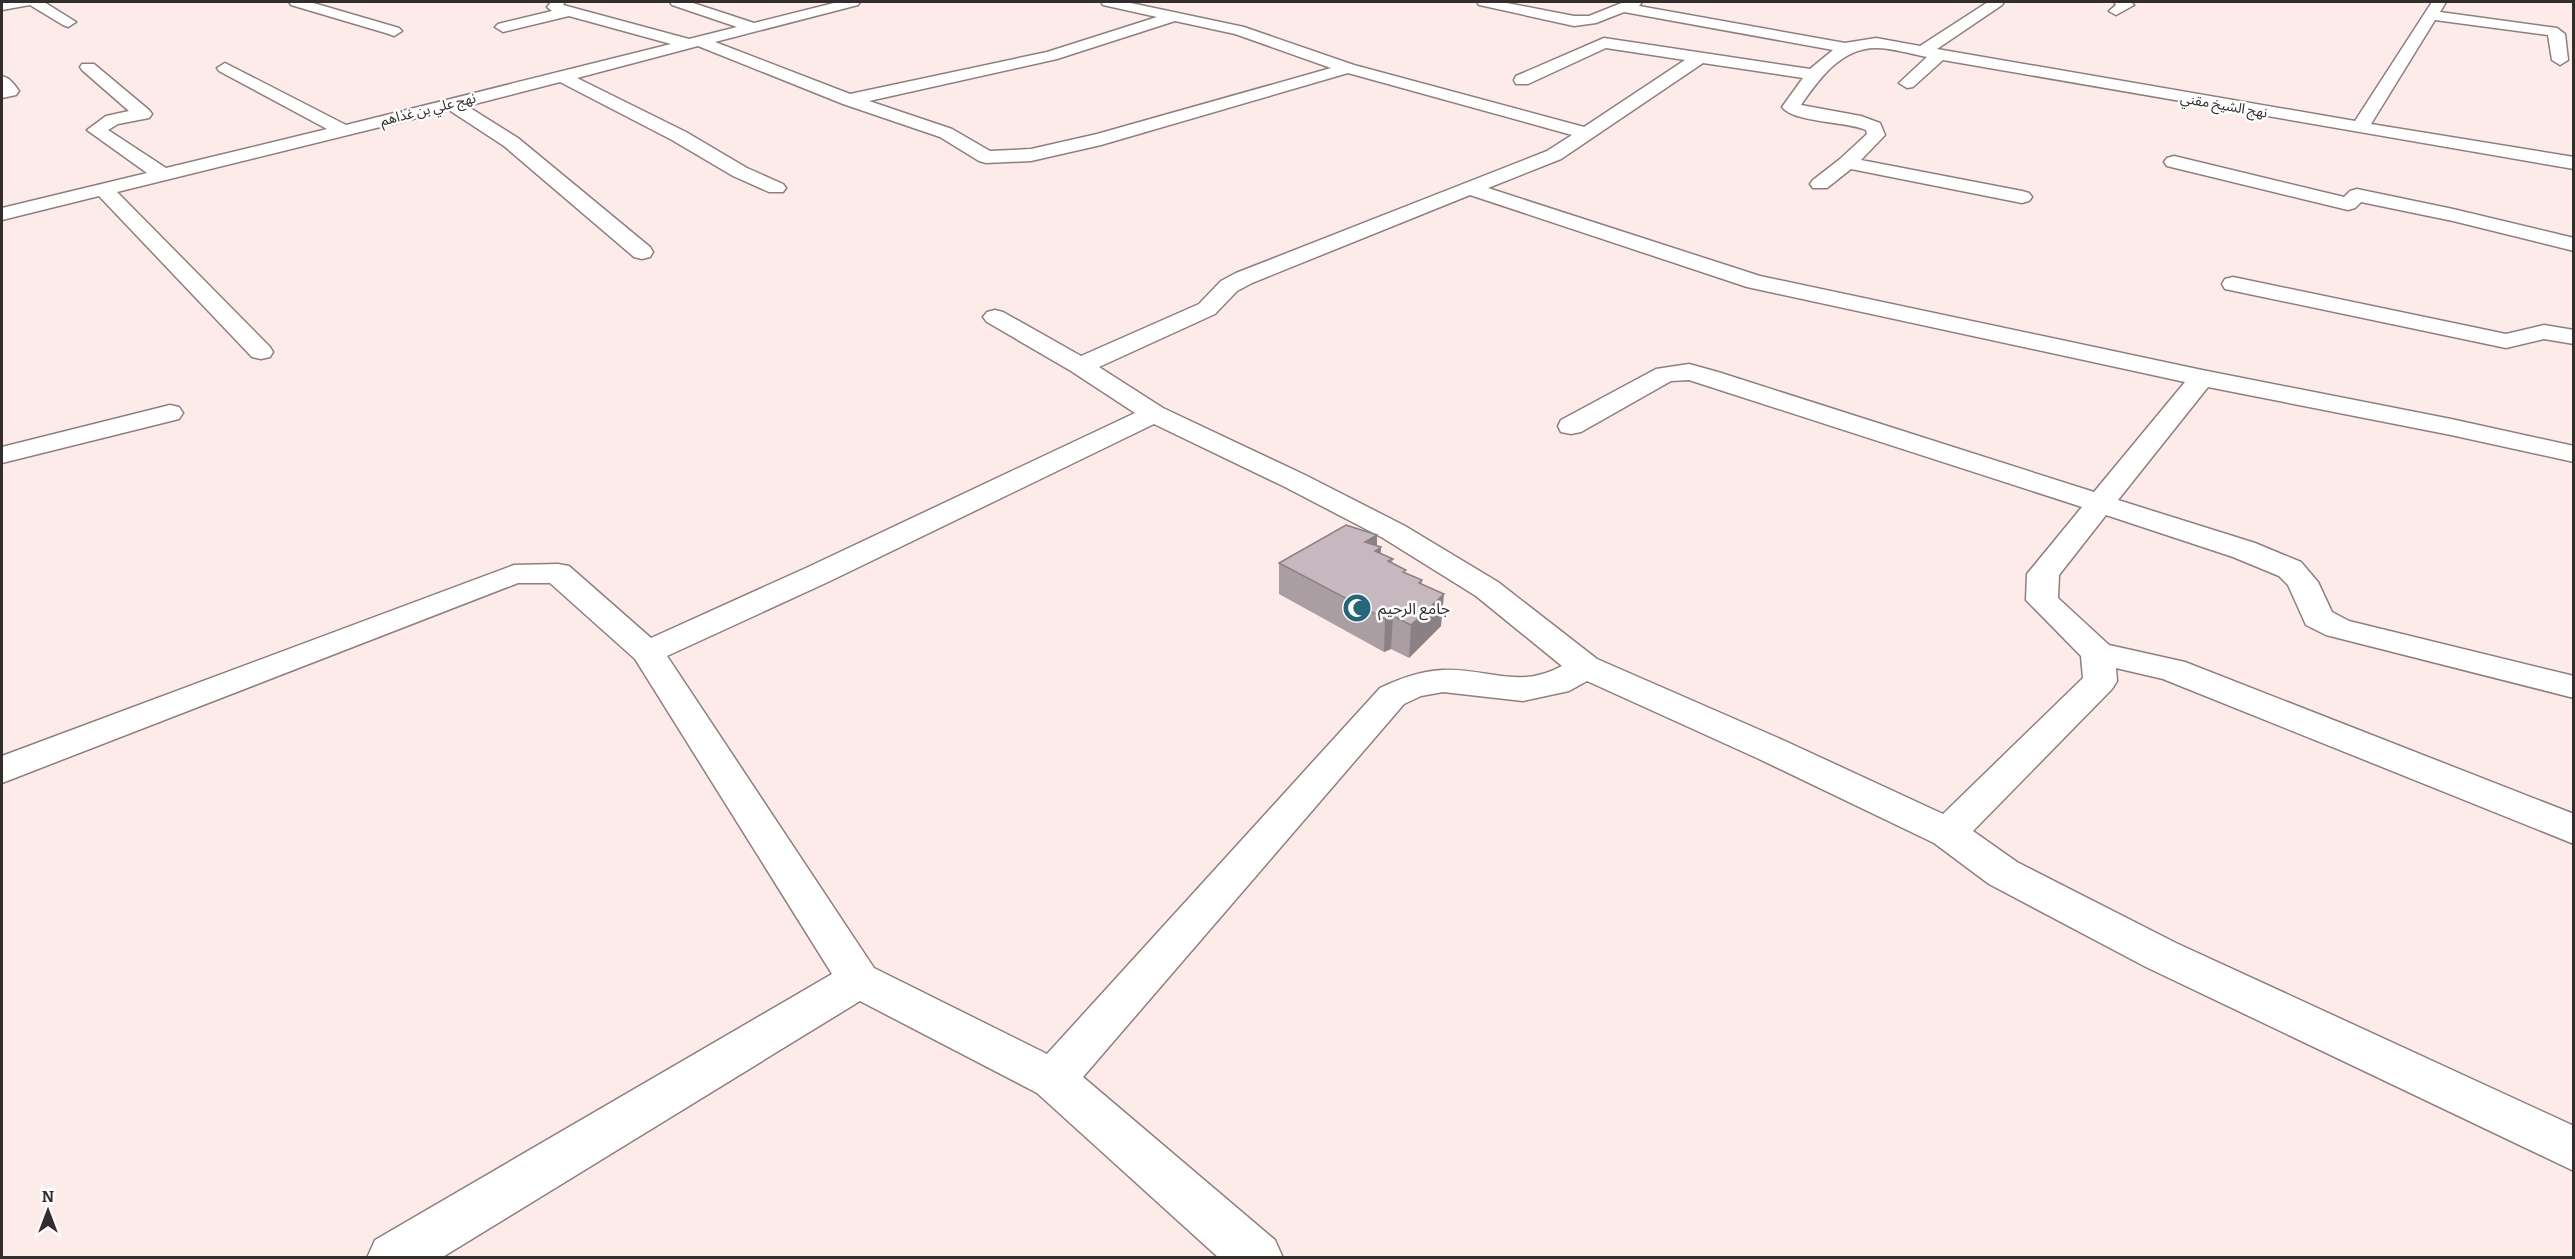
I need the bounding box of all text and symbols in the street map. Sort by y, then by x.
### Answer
street label: نهج علي بن غذاهم [379,89,478,132]
street label: نهج الشيخ مقني [2179,89,2269,124]
mosque icon: جامع الرحيم [1341,592,1373,624]
place label: جامع الرحيم [1378,599,1450,621]
north arrow [18,1181,78,1241]
text: N [42,1187,54,1206]

